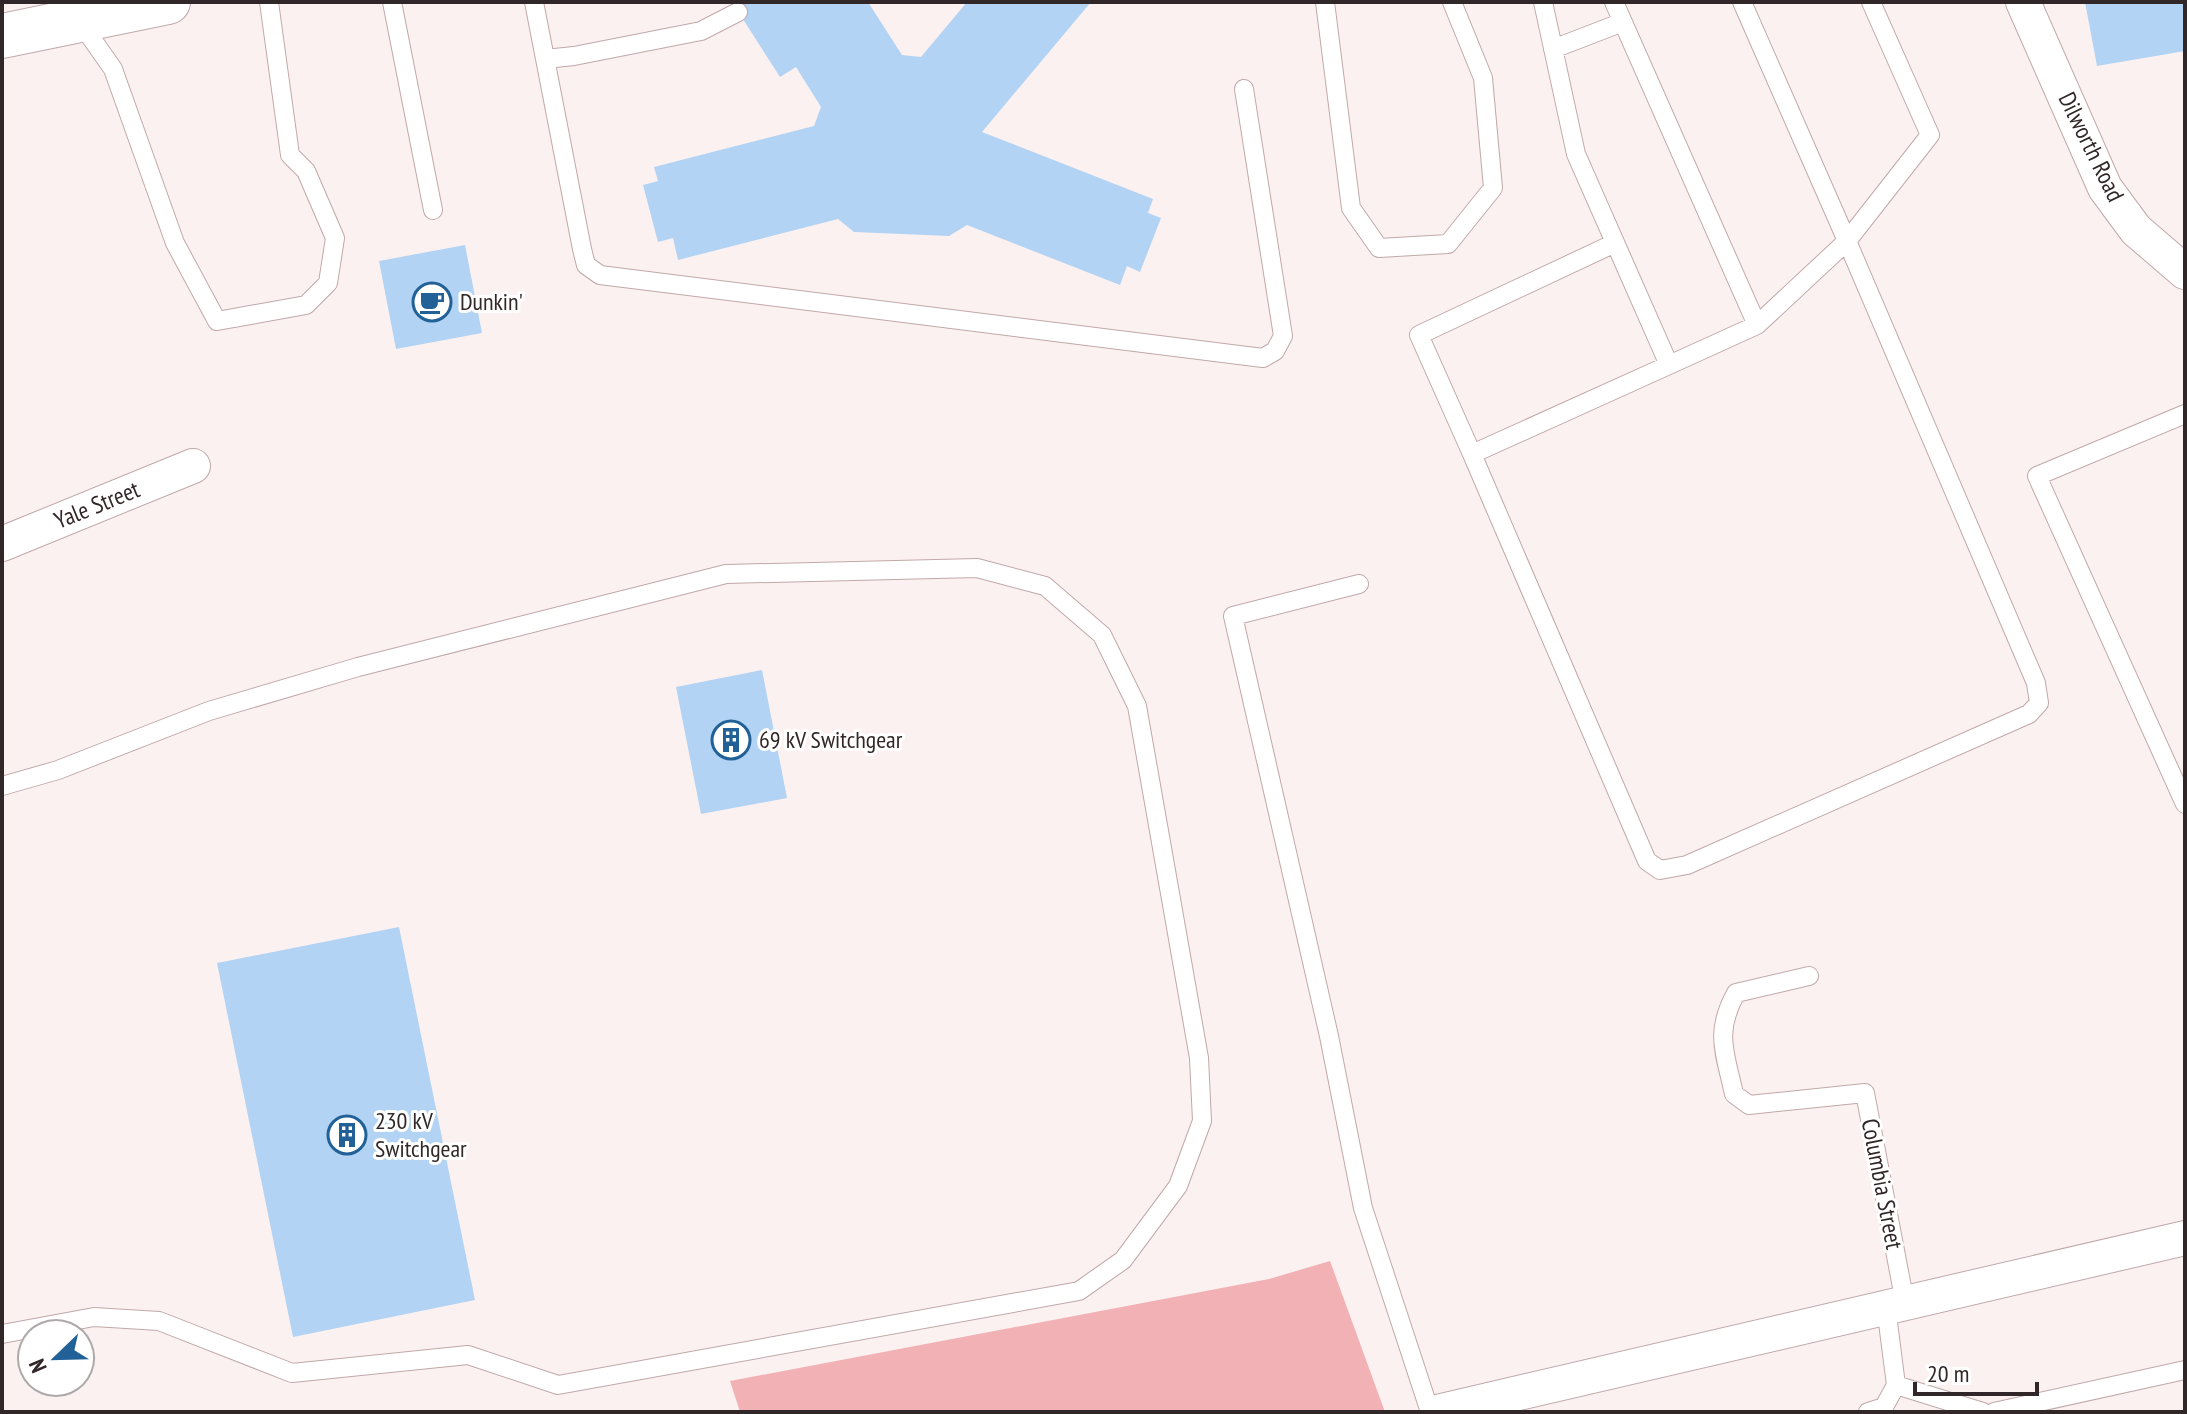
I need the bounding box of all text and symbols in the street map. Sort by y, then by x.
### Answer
street label: Dilworth Road [2052,87,2131,207]
cafe icon: Dunkin' [411,281,453,323]
place label: Dunkin' [460,286,523,317]
street label: Yale Street [50,473,144,536]
building icon: 69 kV Switchgear [710,719,752,761]
place label: 69 kV Switchgear [759,724,903,755]
place label: 230 kV Switchgear [375,1105,467,1164]
building icon: 230 kV Switchgear [326,1114,368,1156]
street label: Columbia Street [1855,1116,1910,1252]
north arrow [16,1318,96,1398]
scale bar [1915,1346,2037,1396]
text: N [22,1355,53,1377]
text: 20 m [1927,1358,1969,1389]

